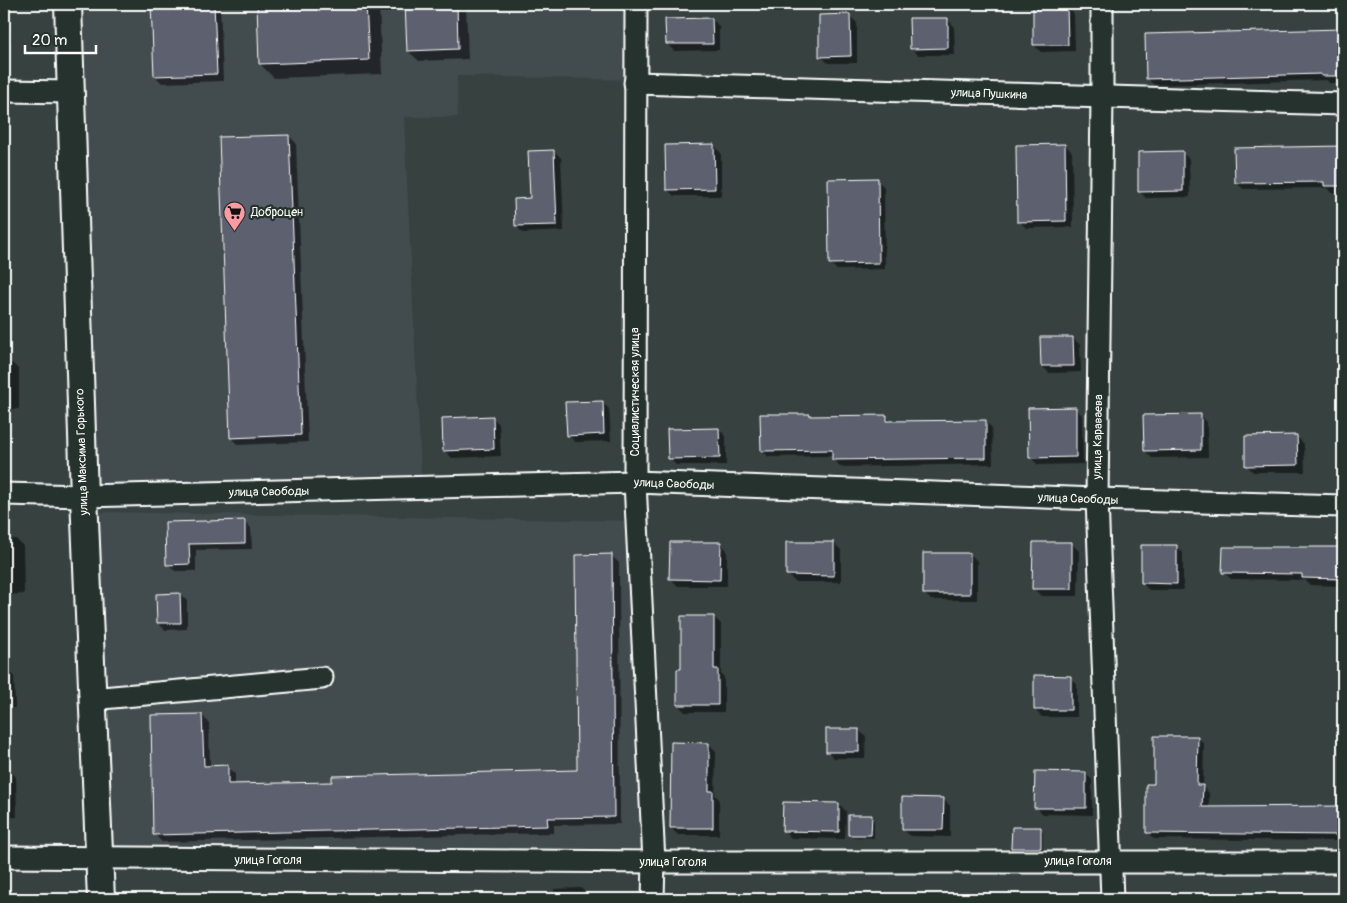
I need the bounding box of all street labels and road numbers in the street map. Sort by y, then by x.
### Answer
street label: улица Пушкина [950,85,1028,103]
street label: Социалистическая улица [628,327,643,457]
street label: улица Максима Горького [72,388,92,517]
street label: улица Караваева [1090,394,1106,481]
street label: улица Свободы [633,475,715,493]
street label: улица Свободы [228,484,310,500]
street label: улица Свободы [1037,490,1119,508]
street label: улица Гоголя [233,853,302,868]
street label: улица Гоголя [1043,854,1112,869]
street label: улица Гоголя [638,855,707,870]

